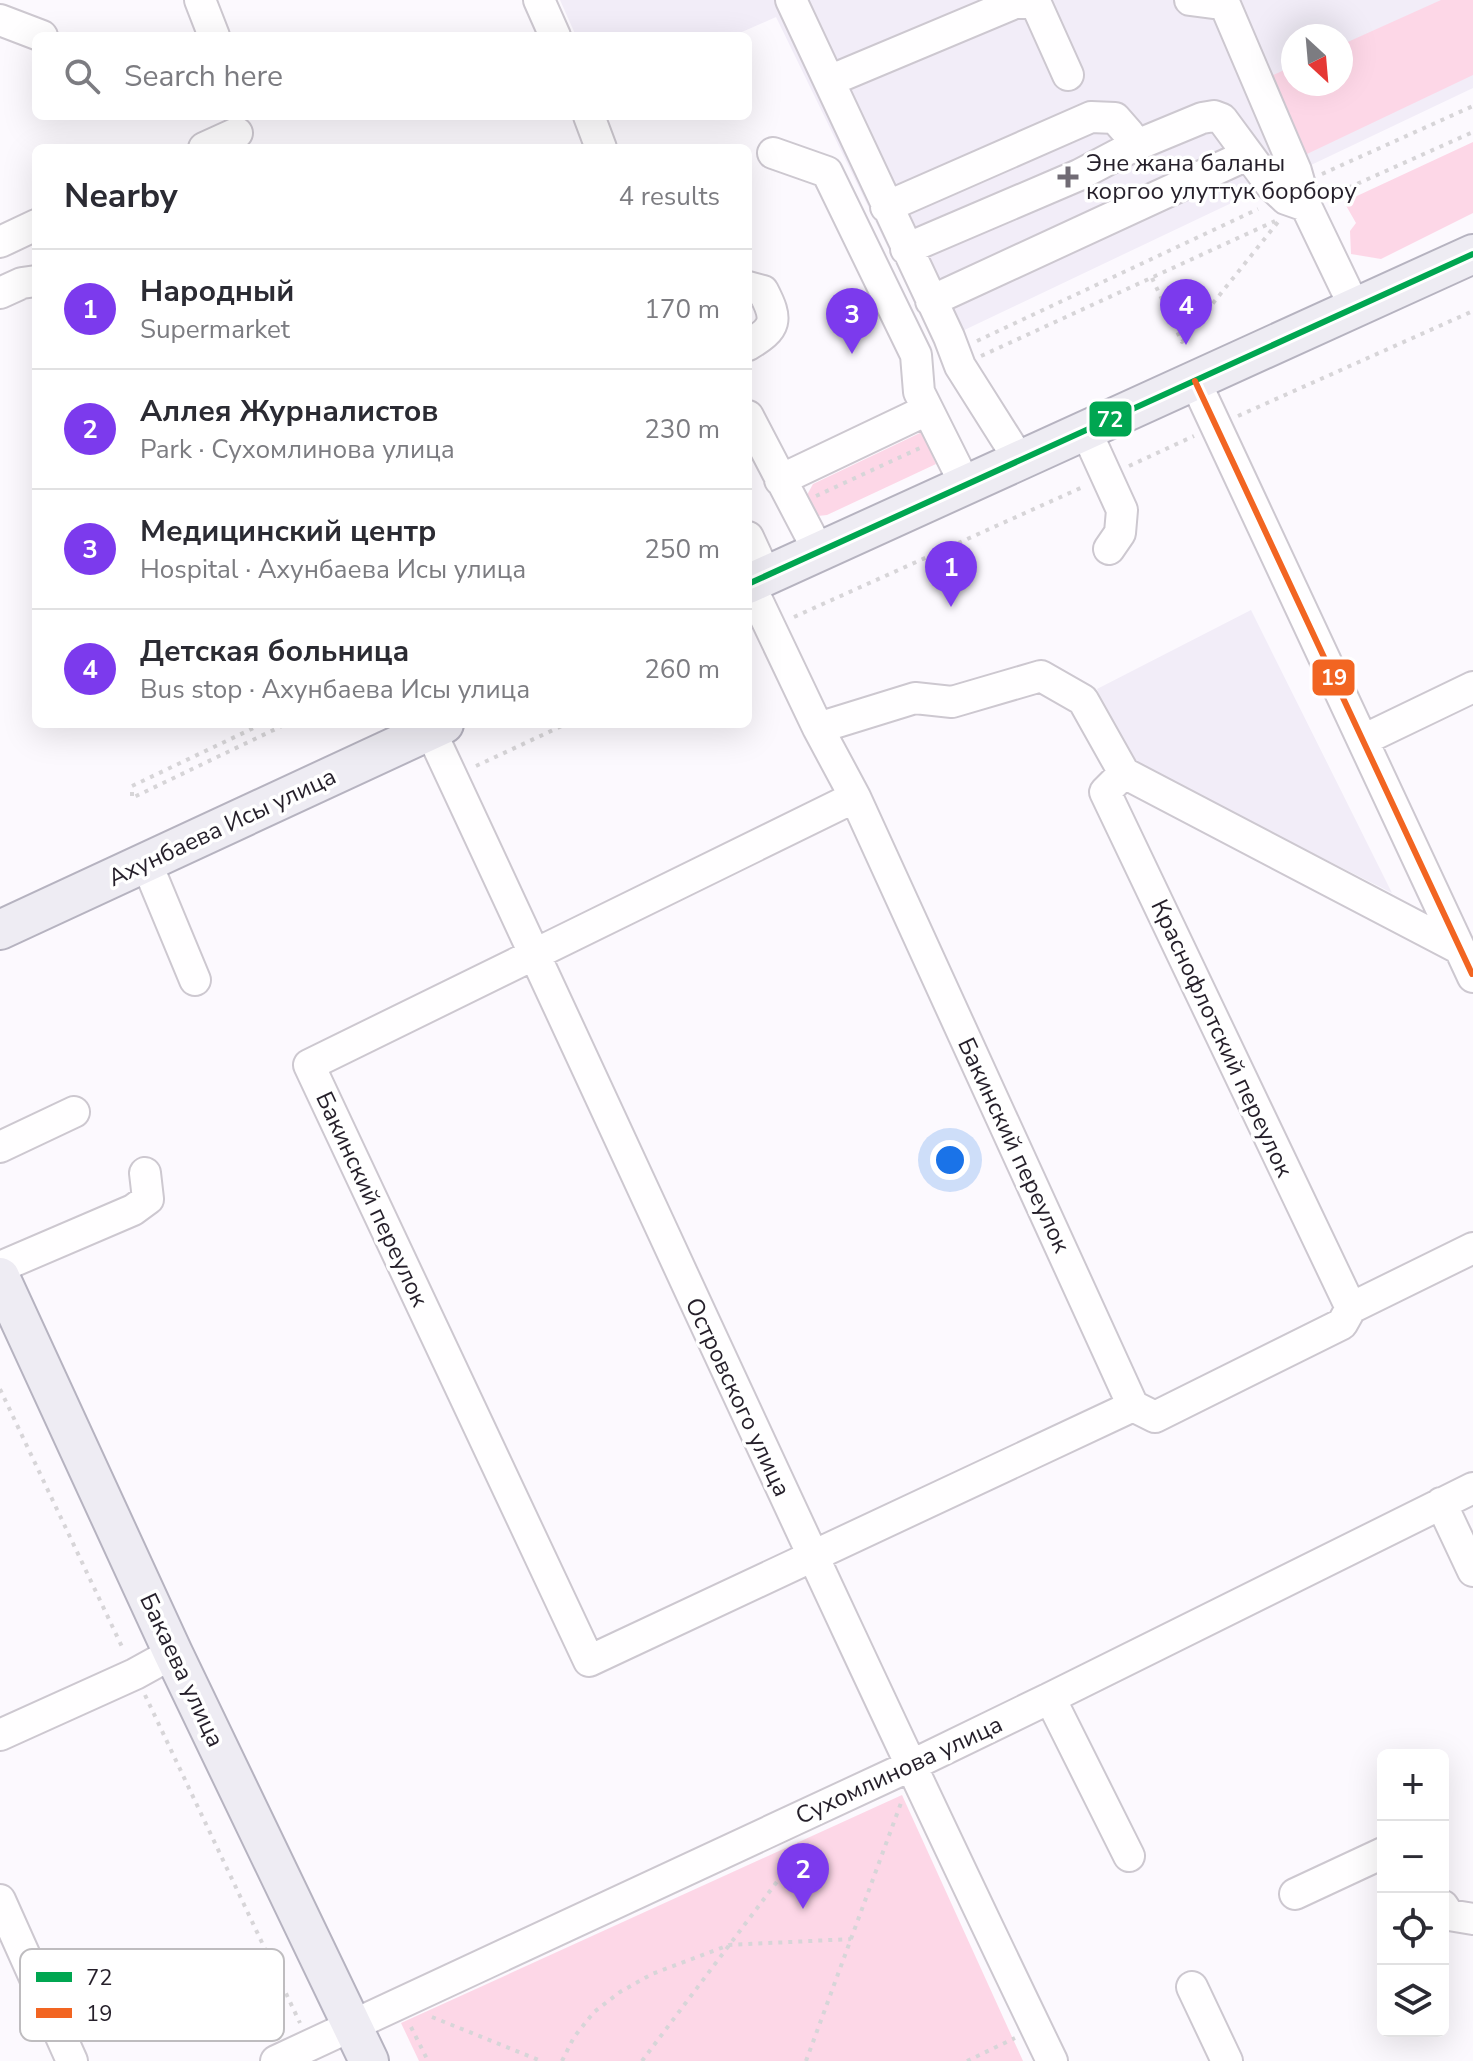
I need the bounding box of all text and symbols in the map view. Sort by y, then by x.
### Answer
north arrow [1281,24,1353,96]
search box [32,32,752,120]
icon: search [60,54,104,98]
text: Search here [124,56,283,97]
place label: Эне жана баланы коргоо улуттук борбору [1086,147,1357,207]
marker: Эне жана баланы коргоо улуттук борбору [1057,166,1079,188]
text: Nearby [64,173,178,219]
text: 4 results [619,179,720,214]
text: Народный [140,271,294,312]
pin: 4 [1160,279,1212,345]
pin: 3 [826,288,878,354]
text: 1 [82,292,98,327]
text: 170 m [644,292,720,327]
text: Supermarket [140,312,290,347]
text: Аллея Журналистов [140,391,438,432]
line badge: 72 [1088,400,1133,438]
text: 72 [1097,405,1123,435]
text: 2 [82,412,98,447]
text: 230 m [644,412,720,447]
text: Park · Сухомлинова улица [140,432,455,467]
text: Медицинский центр [140,511,436,552]
text: 3 [82,532,98,567]
text: 250 m [644,532,720,567]
pin: 1 [925,541,977,607]
text: Hospital · Ахунбаева Исы улица [140,552,526,587]
text: Детская больница [140,631,409,672]
text: 4 [82,652,98,687]
text: 260 m [644,652,720,687]
line badge: 19 [1311,658,1356,697]
text: 19 [1321,663,1347,693]
text: Bus stop · Ахунбаева Исы улица [140,672,530,707]
street label: Ахунбаева Исы улица [103,760,341,894]
street label: Краснофлотский переулок [1144,894,1301,1182]
street label: Бакинский переулок [950,1032,1078,1258]
street label: Бакинский переулок [308,1086,436,1312]
your location [930,1140,970,1180]
street label: Островского улица [678,1292,798,1502]
street label: Бакаева улица [132,1588,232,1752]
street label: Сухомлинова улица [790,1708,1008,1832]
map controls [1377,1749,1449,2037]
button: + [1377,1749,1449,1821]
button: − [1377,1821,1449,1893]
pin: 2 [777,1843,829,1909]
button: locate [1377,1893,1449,1965]
legend [20,1949,284,2041]
text: 72 [86,1963,112,1993]
button: layers [1377,1965,1449,2037]
text: 19 [86,1999,112,2029]

